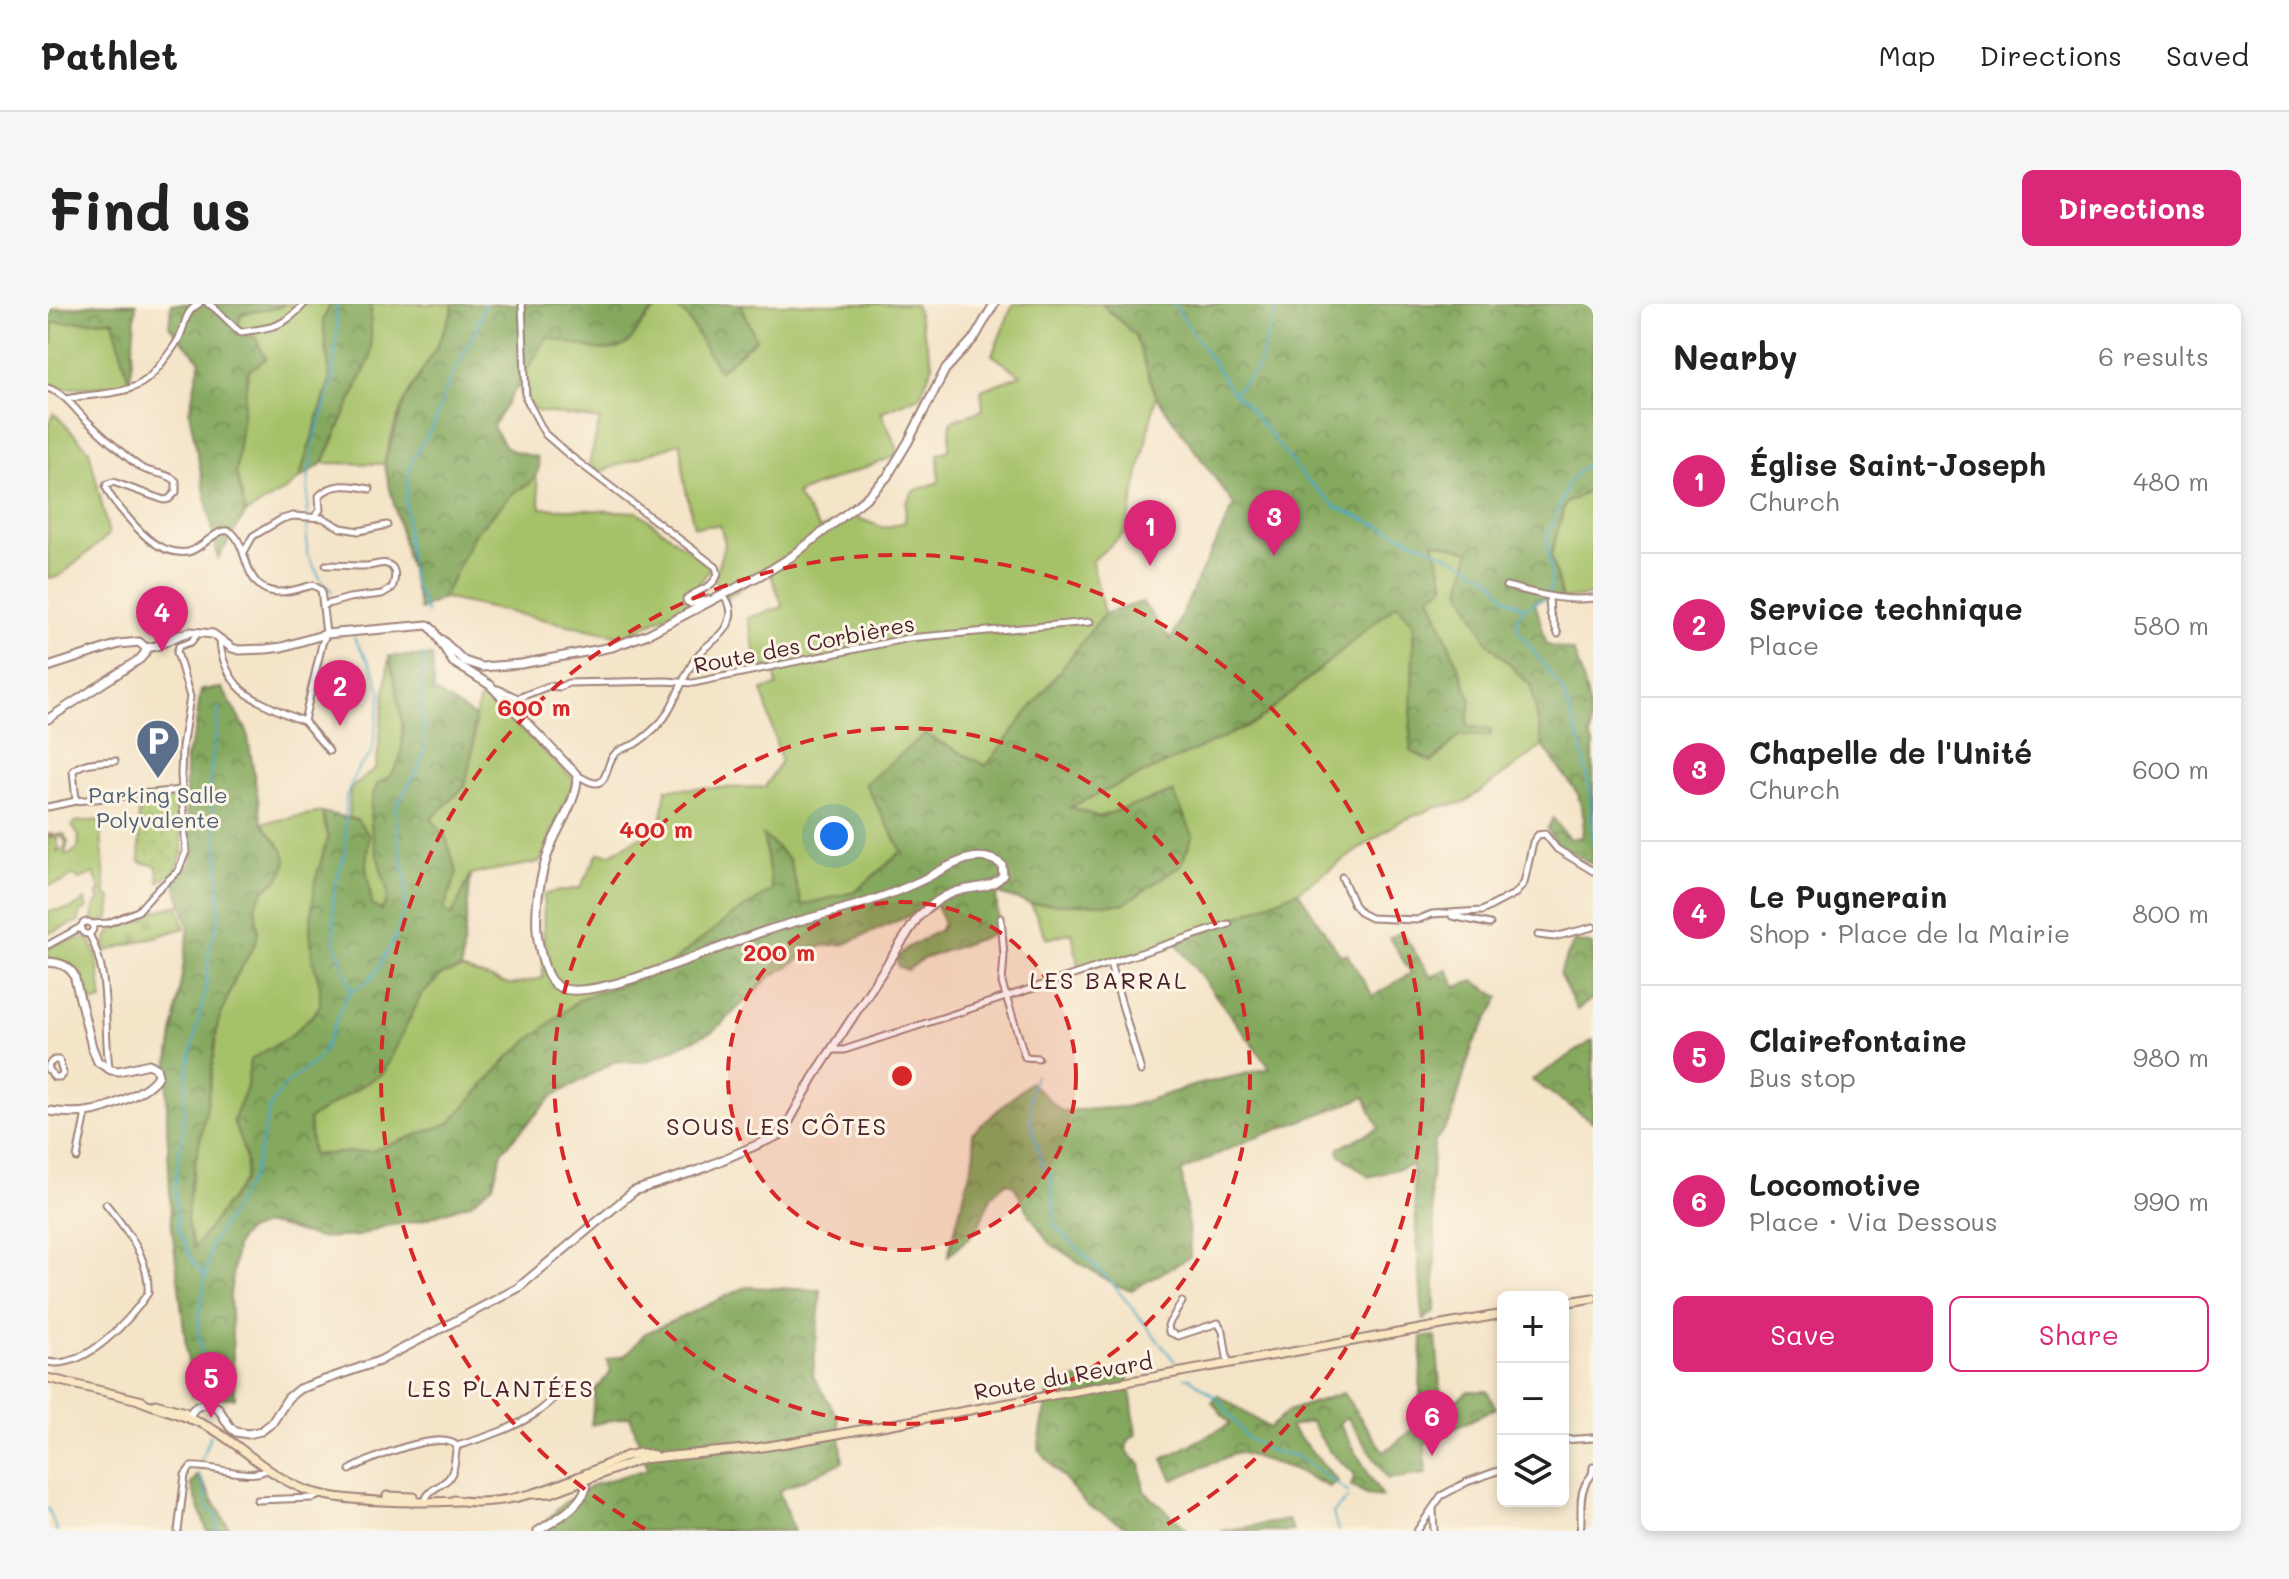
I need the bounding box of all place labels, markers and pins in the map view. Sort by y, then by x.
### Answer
pin: 3 [1248,490,1300,556]
pin: 1 [1124,500,1176,566]
pin: 4 [136,586,188,652]
pin: 2 [314,660,366,726]
parking icon: Parking Salle Polyvalente [134,717,182,780]
place label: Parking Salle Polyvalente [88,780,228,834]
centre of rings [888,1062,916,1090]
pin: 5 [185,1352,237,1418]
pin: 6 [1406,1390,1458,1456]

